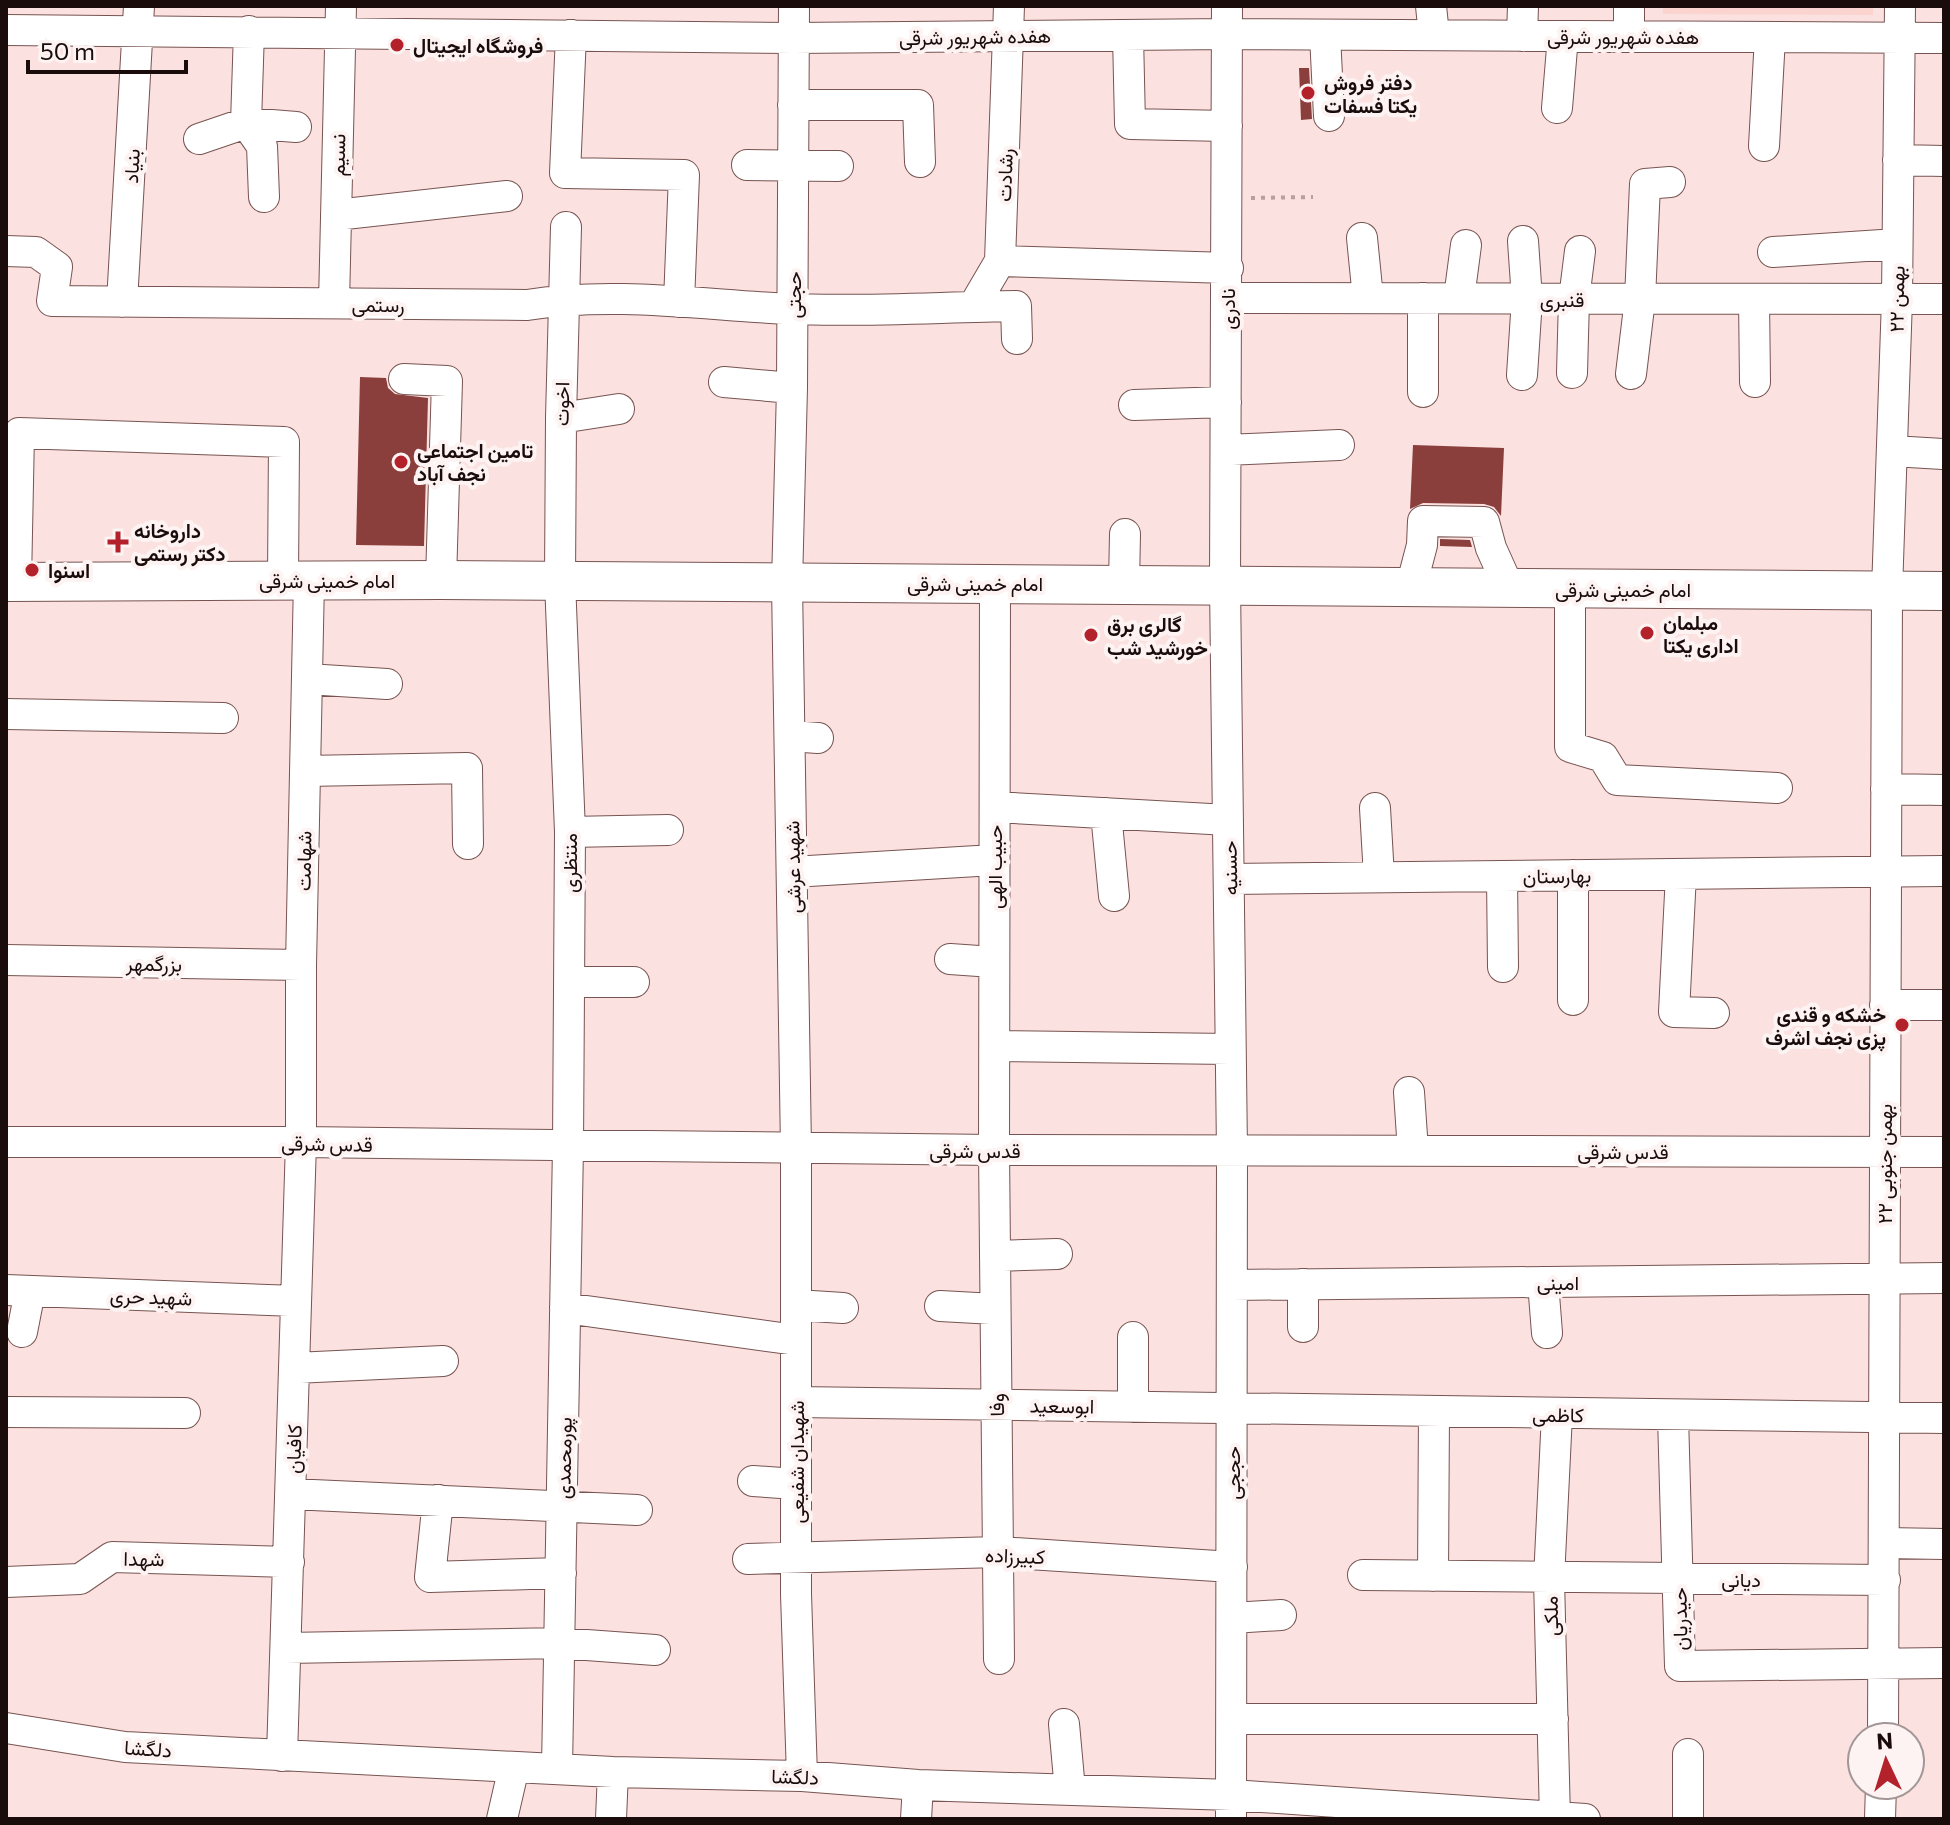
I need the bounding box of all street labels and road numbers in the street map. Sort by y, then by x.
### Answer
street label: هفده شهریور شرقی [899,23,1051,51]
street label: هفده شهریور شرقی [1547,24,1699,50]
street label: نسیم [325,134,351,177]
street label: بنیاد [118,148,145,184]
street label: رشادت [991,148,1019,202]
street label: ۲۲ بهمن [1883,266,1911,333]
street label: حجتی [781,271,806,319]
street label: قنبری [1540,287,1584,313]
street label: نادری [1215,288,1241,330]
street label: رستمی [352,292,404,318]
street label: اخوت [549,382,575,426]
street label: امام خمینی شرقی [259,568,395,594]
street label: امام خمینی شرقی [907,571,1043,597]
street label: امام خمینی شرقی [1555,577,1691,603]
street label: شهید عرشی [779,820,807,914]
street label: حبیب الهی [982,825,1008,909]
street label: شهامت [290,831,318,891]
street label: منتظری [557,833,583,893]
street label: حسنیه [1217,840,1242,896]
street label: بهارستان [1523,862,1592,890]
street label: بزرگمهر [125,950,182,977]
street label: ۲۲ بهمن جنوبی [1872,1104,1898,1224]
street label: قدس شرقی [281,1130,373,1158]
street label: قدس شرقی [929,1138,1021,1164]
street label: قدس شرقی [1577,1139,1669,1165]
street label: امینی [1537,1270,1579,1295]
street label: شهید حری [109,1283,193,1311]
street label: ابوسعید [1029,1392,1094,1420]
street label: وفا [984,1393,1010,1417]
street label: شهیدان شفیعی [784,1400,810,1524]
street label: کاظمی [1532,1402,1584,1427]
street label: پورمحمدی [550,1417,579,1499]
street label: کافیان [280,1424,307,1474]
street label: حججی [1220,1446,1245,1500]
street label: کبیرزاده [984,1542,1046,1570]
street label: شهدا [123,1546,165,1572]
street label: دیانی [1721,1567,1761,1592]
street label: حیدریان [1666,1587,1694,1651]
street label: ملکی [1538,1596,1563,1636]
street label: دلگشا [123,1734,173,1762]
street label: دلگشا [771,1763,819,1789]

